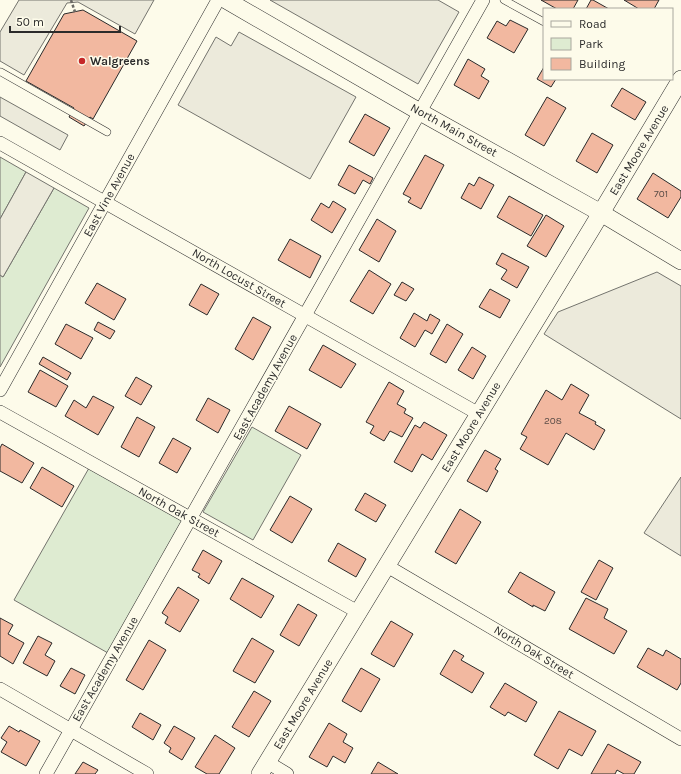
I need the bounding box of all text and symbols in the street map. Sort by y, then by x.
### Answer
scale bar [10,8,120,34]
legend [543,8,673,80]
text: 50 m [16,15,44,29]
text: Road [579,17,607,31]
text: Park [579,37,604,51]
place label: Walgreens [90,54,150,68]
marker: Walgreens [77,56,87,66]
text: Building [579,57,626,71]
street label: North Main Street [408,100,500,160]
street label: East Moore Avenue [606,102,672,198]
street label: East Vine Avenue [80,151,138,239]
house number: 701 [654,188,668,200]
street label: North Locust Street [190,245,289,311]
street label: East Academy Avenue [230,332,300,442]
street label: East Moore Avenue [438,379,504,475]
house number: 208 [544,415,562,427]
street label: North Oak Street [136,484,222,540]
street label: East Academy Avenue [69,614,141,724]
street label: North Oak Street [492,623,577,682]
street label: East Moore Avenue [270,656,336,752]

